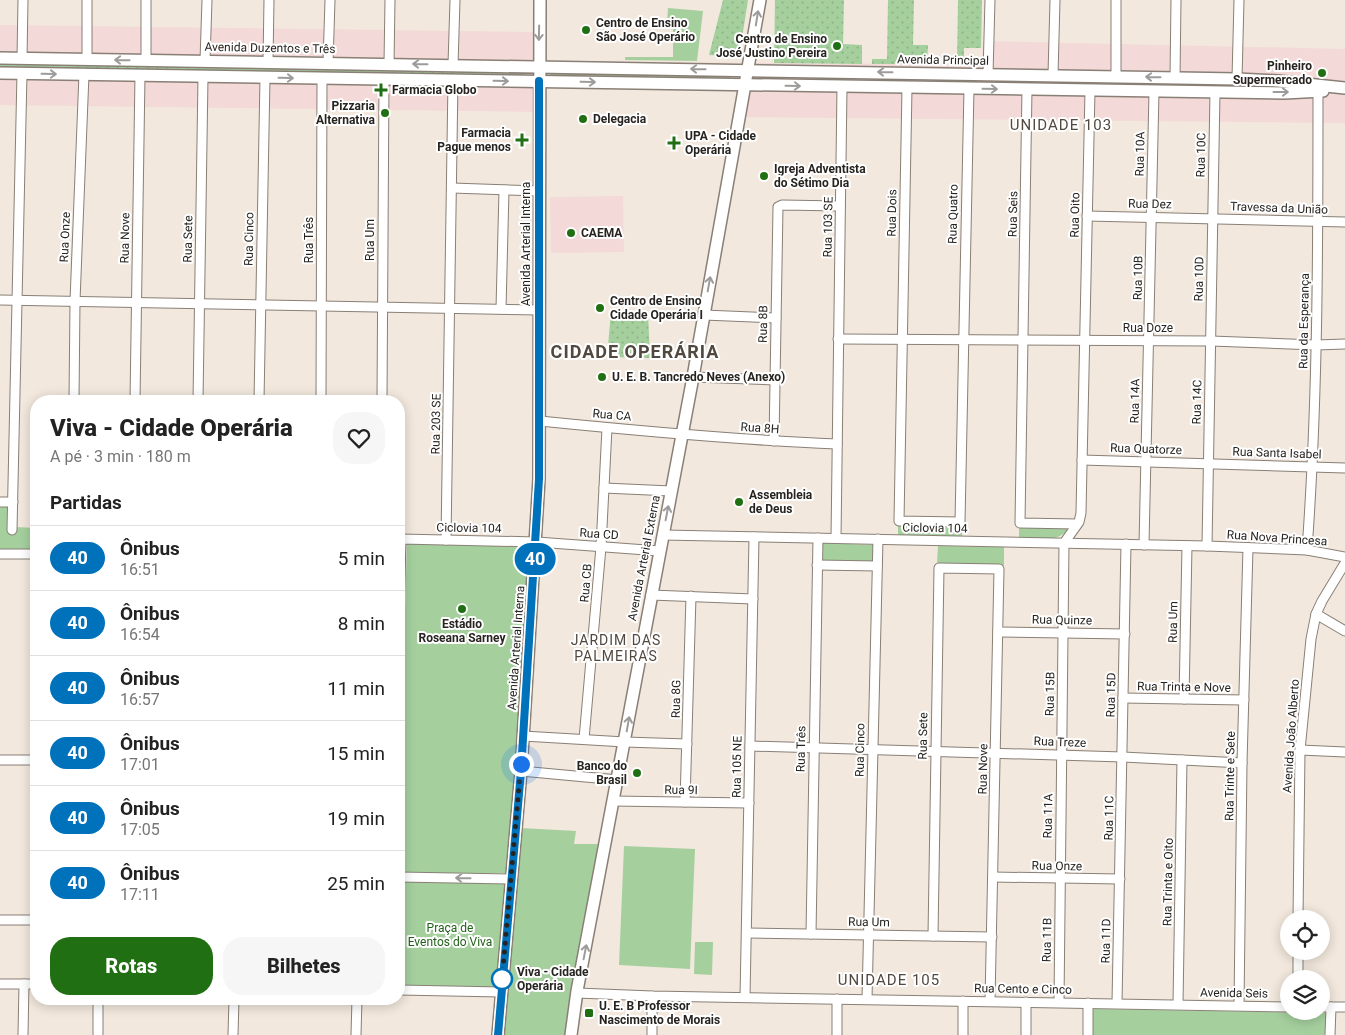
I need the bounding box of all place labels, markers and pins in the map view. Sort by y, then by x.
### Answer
place label: Centro de Ensino São José Operário [596,16,695,44]
marker: Centro de Ensino São José Operário [580,24,592,36]
place label: Centro de Ensino José Justino Pereira [716,32,828,60]
marker: Centro de Ensino José Justino Pereira [831,40,843,52]
place label: Pinheiro Supermercado [1233,59,1312,87]
marker: Pinheiro Supermercado [1316,67,1328,79]
marker: Farmacia Globo [374,83,388,97]
place label: Farmacia Globo [392,83,477,97]
place label: Pizzaria Alternativa [316,99,376,127]
marker: Pizzaria Alternativa [379,107,391,119]
place label: Delegacia [593,112,647,126]
marker: Delegacia [577,113,589,125]
place label: Farmacia Pague menos [437,126,512,154]
place label: UPA - Cidade Operária [685,129,756,157]
marker: Farmacia Pague menos [515,133,529,147]
marker: UPA - Cidade Operária [667,136,681,150]
place label: Igreja Adventista do Sétimo Dia [774,162,866,190]
marker: Igreja Adventista do Sétimo Dia [758,170,770,182]
place label: CAEMA [581,226,623,240]
marker: CAEMA [565,227,577,239]
place label: Centro de Ensino Cidade Operária I [610,294,703,322]
marker: Centro de Ensino Cidade Operária I [594,302,606,314]
place label: U. E. B. Tancredo Neves (Anexo) [612,370,785,384]
marker: U. E. B. Tancredo Neves (Anexo) [596,371,608,383]
place label: Assembleia de Deus [749,488,813,516]
marker: Assembleia de Deus [733,496,745,508]
marker: Estádio Roseana Sarney [456,603,468,615]
place label: Estádio Roseana Sarney [418,617,506,645]
place label: Banco do Brasil [577,759,627,787]
marker: Banco do Brasil [631,767,643,779]
place label: Viva - Cidade Operária [517,965,589,993]
marker: Viva - Cidade Operária [491,968,513,990]
place label: U. E. B Professor Nascimento de Morais [599,999,720,1027]
marker: U. E. B Professor Nascimento de Morais [583,1007,595,1019]

